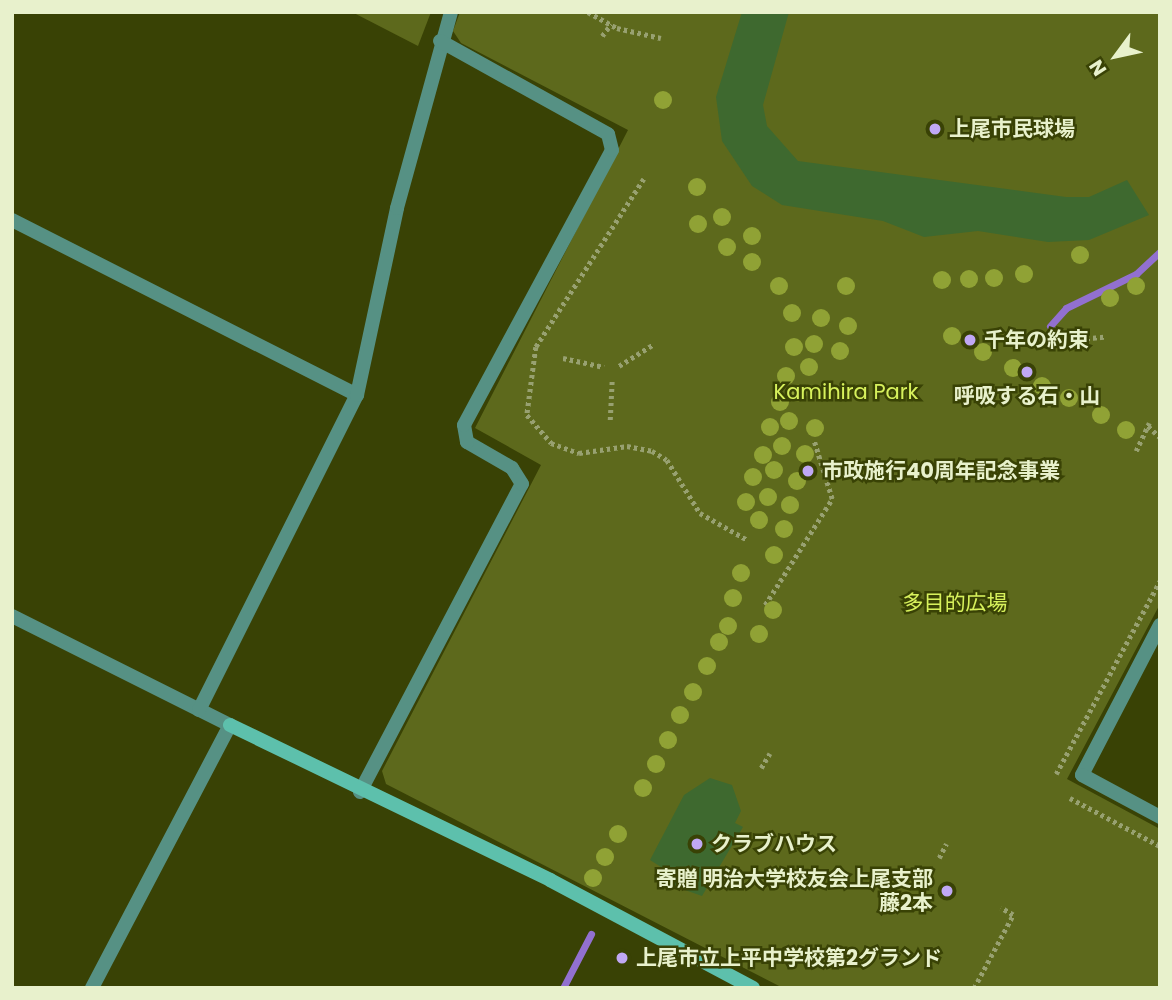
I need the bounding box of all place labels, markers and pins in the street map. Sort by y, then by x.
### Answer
place label: 上尾市民球場 [949,116,1075,142]
marker: 上尾市民球場 [927,121,943,137]
place label: 千年の約束 [984,327,1089,353]
marker: 千年の約束 [962,332,978,348]
marker: 呼吸する石・山 [1019,364,1035,380]
place label: 呼吸する石・山 [954,383,1100,409]
place label: 市政施行40周年記念事業 [822,458,1060,484]
marker: 市政施行40周年記念事業 [800,463,816,479]
place label: クラブハウス [711,831,837,857]
marker: クラブハウス [689,836,705,852]
place label: 寄贈 明治大学校友会上尾支部 藤2本 [656,866,933,916]
marker: 寄贈 明治大学校友会上尾支部 藤2本 [939,883,955,899]
place label: 上尾市立上平中学校第2グランド [636,945,942,971]
marker: 上尾市立上平中学校第2グランド [614,950,630,966]

